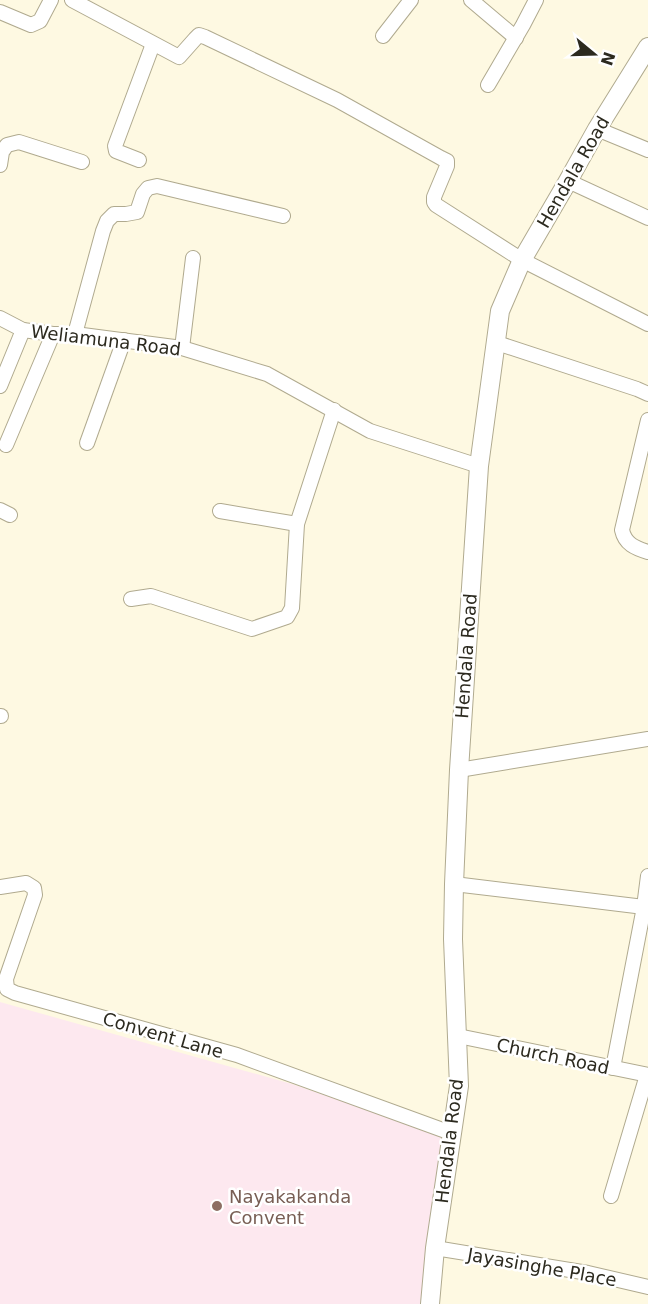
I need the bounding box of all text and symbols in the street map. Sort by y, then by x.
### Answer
north arrow [564,24,624,84]
text: N [597,49,619,68]
street label: Hendala Road [533,112,613,232]
street label: Weliamuna Road [30,320,182,360]
street label: Hendala Road [451,593,481,719]
street label: Convent Lane [100,1008,226,1062]
street label: Church Road [495,1034,611,1078]
street label: Hendala Road [431,1077,467,1205]
place label: Nayakakanda Convent [229,1186,351,1228]
marker: Nayakakanda Convent [210,1199,224,1213]
street label: Jayasinghe Place [465,1243,618,1290]

